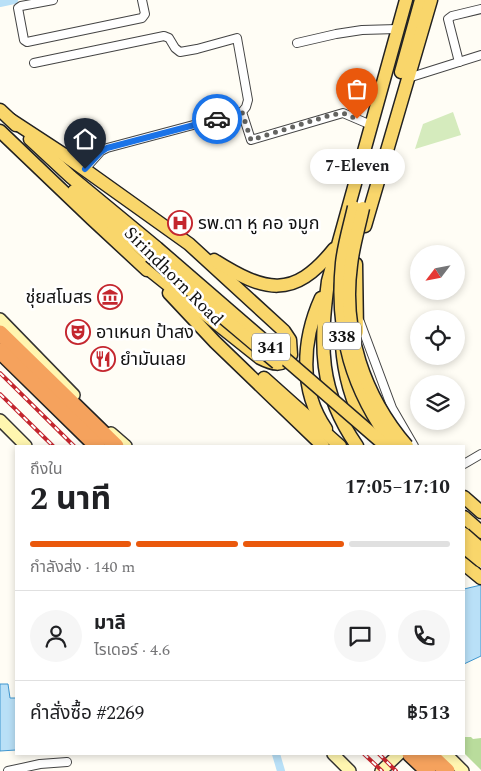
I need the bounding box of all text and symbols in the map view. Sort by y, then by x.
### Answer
pin [336,68,378,119]
icon: bag [343,75,371,103]
courier [192,94,242,144]
icon: car [203,105,231,133]
pin [64,118,106,169]
icon: home [71,125,99,153]
callout: 7-Eleven [310,149,404,184]
text: 7-Eleven [325,154,390,178]
hospital icon: รพ.ตา หู คอ จมูก [167,210,193,236]
place label: รพ.ตา หู คอ จมูก [198,210,319,237]
street label: Sirindhorn Road [118,220,230,332]
north arrow [410,245,465,300]
map controls [410,245,465,430]
place label: ชุ่ยสโมสร [25,284,92,311]
museum icon: ชุ่ยสโมสร [97,284,123,310]
button: locate [410,310,465,365]
theatre icon: อาเหนก ป้าสง [65,319,91,345]
place label: อาเหนก ป้าสง [96,319,194,346]
road number: 338 [323,322,361,350]
road number: 341 [252,334,290,361]
restaurant icon: ยำมันเลย [90,346,116,372]
place label: ยำมันเลย [120,346,186,373]
button: layers [410,375,465,430]
text: ถึงใน [30,457,63,481]
text: 17:05–17:10 [345,473,450,502]
text: 2 นาที [30,475,111,524]
text: กำลังส่ง · 140 m [30,555,135,579]
text: มาลี [94,609,126,638]
button: person [30,610,82,662]
button: chat [334,610,386,662]
button: phone [398,610,450,662]
text: ไรเดอร์ · 4.6 [94,638,170,662]
text: คำสั่งซื้อ #2269 [30,699,144,728]
text: ฿513 [407,699,450,728]

